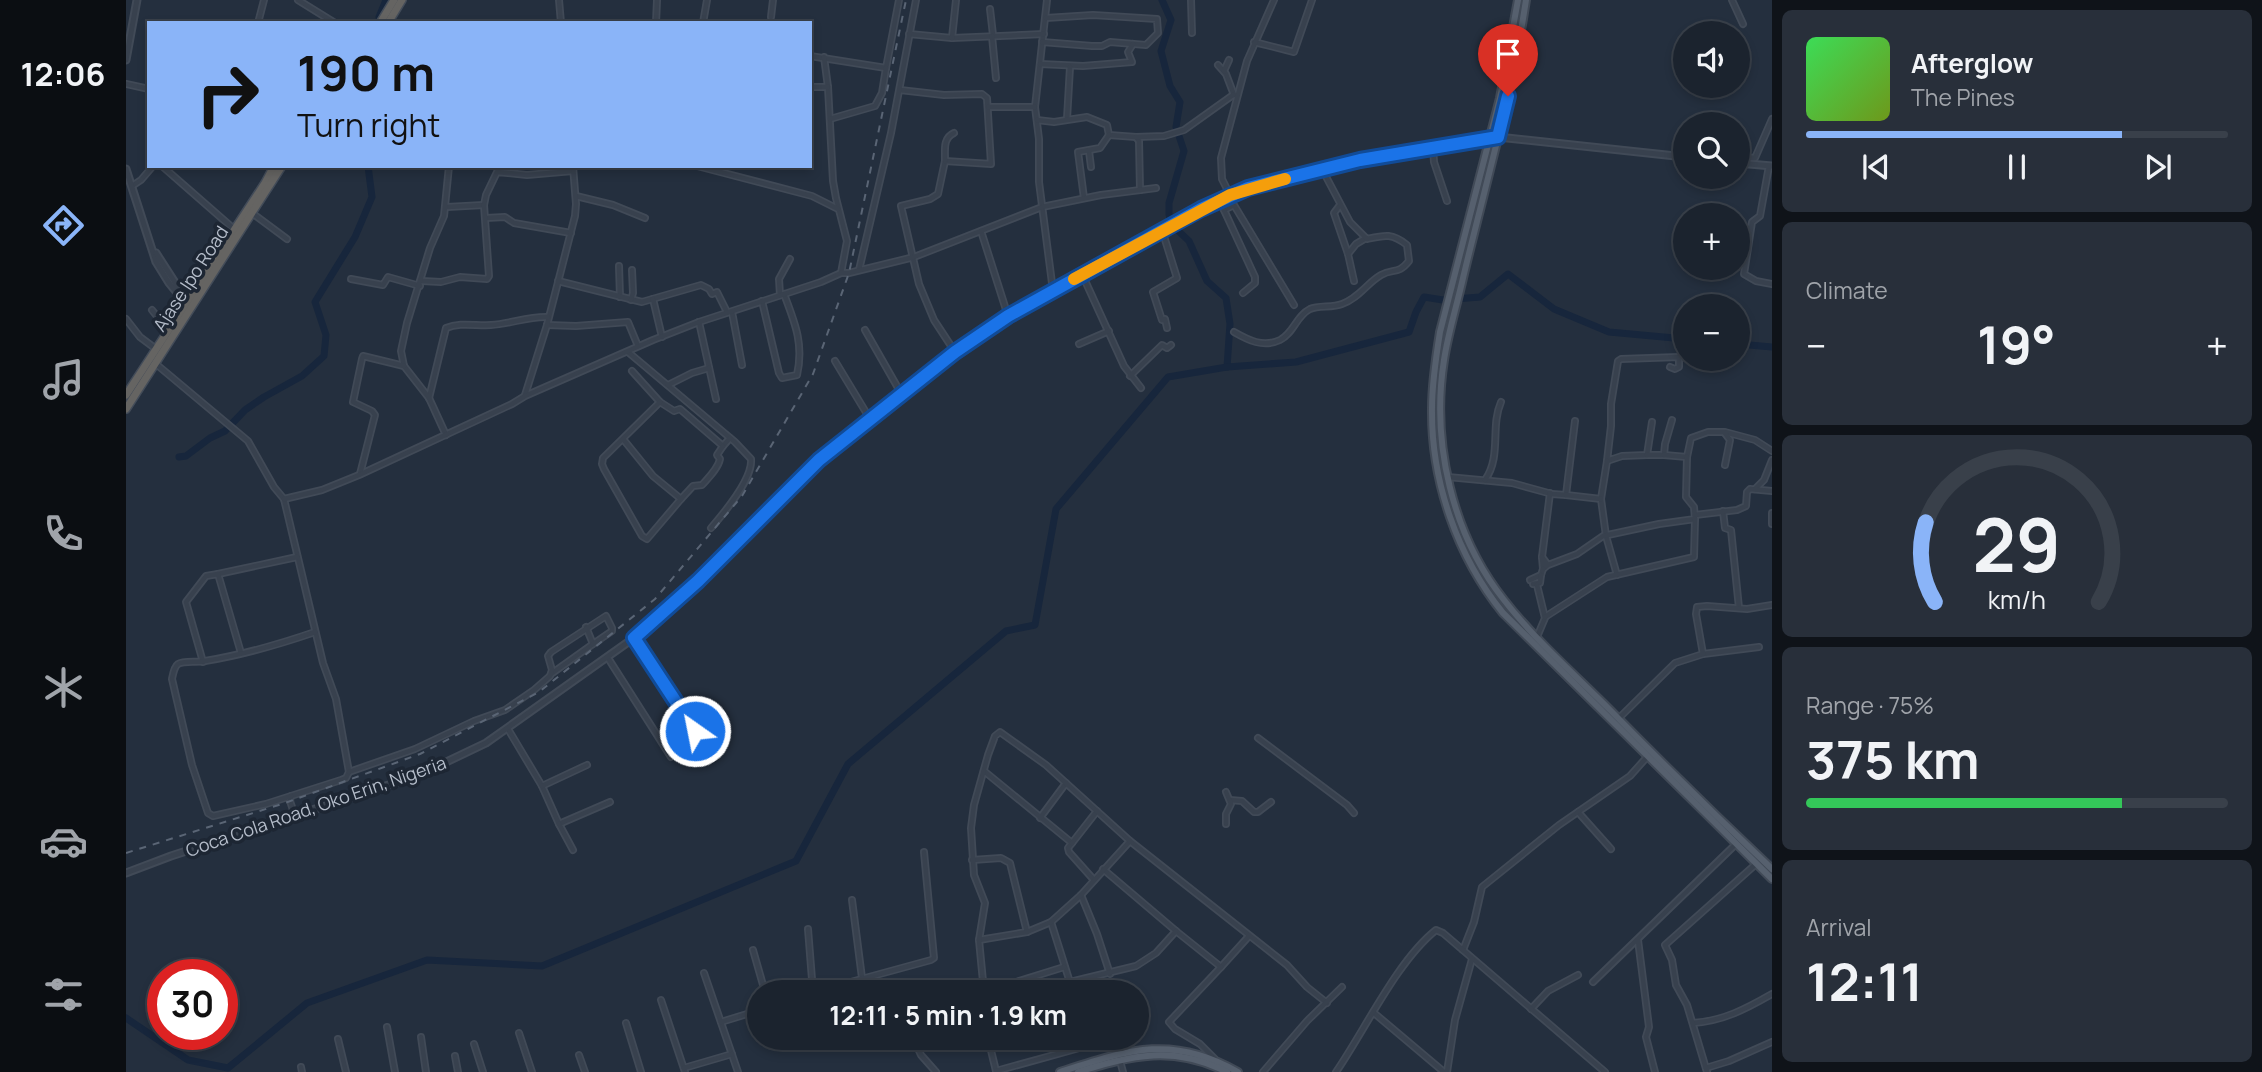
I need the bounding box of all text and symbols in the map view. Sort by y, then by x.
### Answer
map controls [1673,21,1750,371]
button: sound [1673,21,1750,98]
pin [1478,24,1538,96]
icon: arrive [1489,35,1527,73]
text: 190 m [297,39,435,106]
text: Afterglow [1911,45,2033,81]
icon: right [182,49,273,140]
text: 12:06 [21,52,105,96]
text: The Pines [1911,81,2015,113]
text: Turn right [297,103,440,147]
button: search [1673,112,1750,189]
icon: previous [1857,148,1895,186]
icon: pause [1998,148,2036,186]
icon: next [2139,148,2177,186]
icon: directions [39,201,88,250]
button: + [1673,203,1750,280]
street label: Ajase Ipo Road [147,221,233,336]
text: Climate [1806,274,1888,306]
button: − [1673,294,1750,371]
text: 19° [1977,309,2056,380]
text: − [1806,319,1827,371]
text: + [2206,319,2228,371]
icon: music [39,355,88,404]
text: 29 [1973,494,2061,594]
icon: phone [39,509,88,558]
text: km/h [1988,582,2046,617]
icon: climate [39,663,88,712]
text: Range · 75% [1806,689,1934,721]
position arrow [658,694,732,768]
text: 375 km [1806,724,1980,795]
street label: Coca Cola Road, Oko Erin, Nigeria [182,750,449,862]
icon: car [39,817,88,866]
text: Arrival [1806,911,1872,943]
text: 12:11 [1806,946,1923,1017]
speed limit sign: 30 [147,959,238,1050]
icon: filters [39,970,88,1019]
text: 12:11 · 5 min · 1.9 km [829,997,1067,1033]

